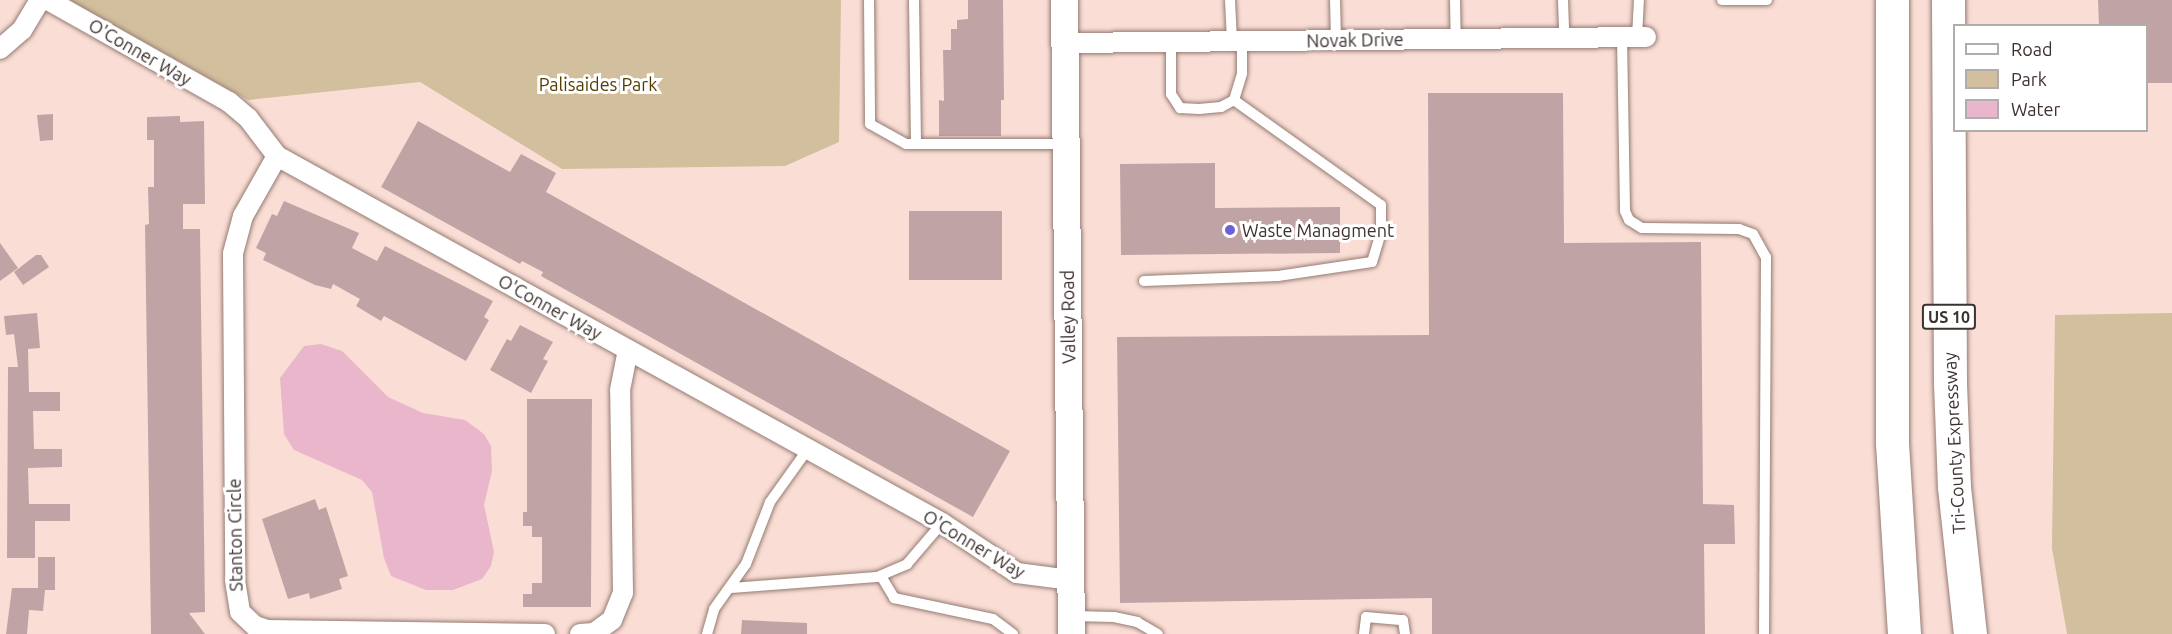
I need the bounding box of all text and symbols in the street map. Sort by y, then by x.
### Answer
street label: O'Conner Way [85,14,195,90]
legend [1953,24,2148,132]
street label: Novak Drive [1306,28,1404,52]
text: Road [2011,39,2053,59]
text: Park [2011,69,2047,89]
park label: Palisaides Park [539,73,657,95]
text: Water [2011,99,2060,119]
place label: Waste Managment [1242,219,1394,241]
marker: Waste Managment [1223,223,1237,237]
street label: O'Conner Way [494,270,606,344]
street label: Valley Road [1056,270,1080,364]
road number: US 10 [1920,304,1978,330]
street label: Tri-County Expressway [1938,352,1970,534]
street label: Stanton Circle [223,478,247,592]
street label: O'Conner Way [919,505,1029,583]

